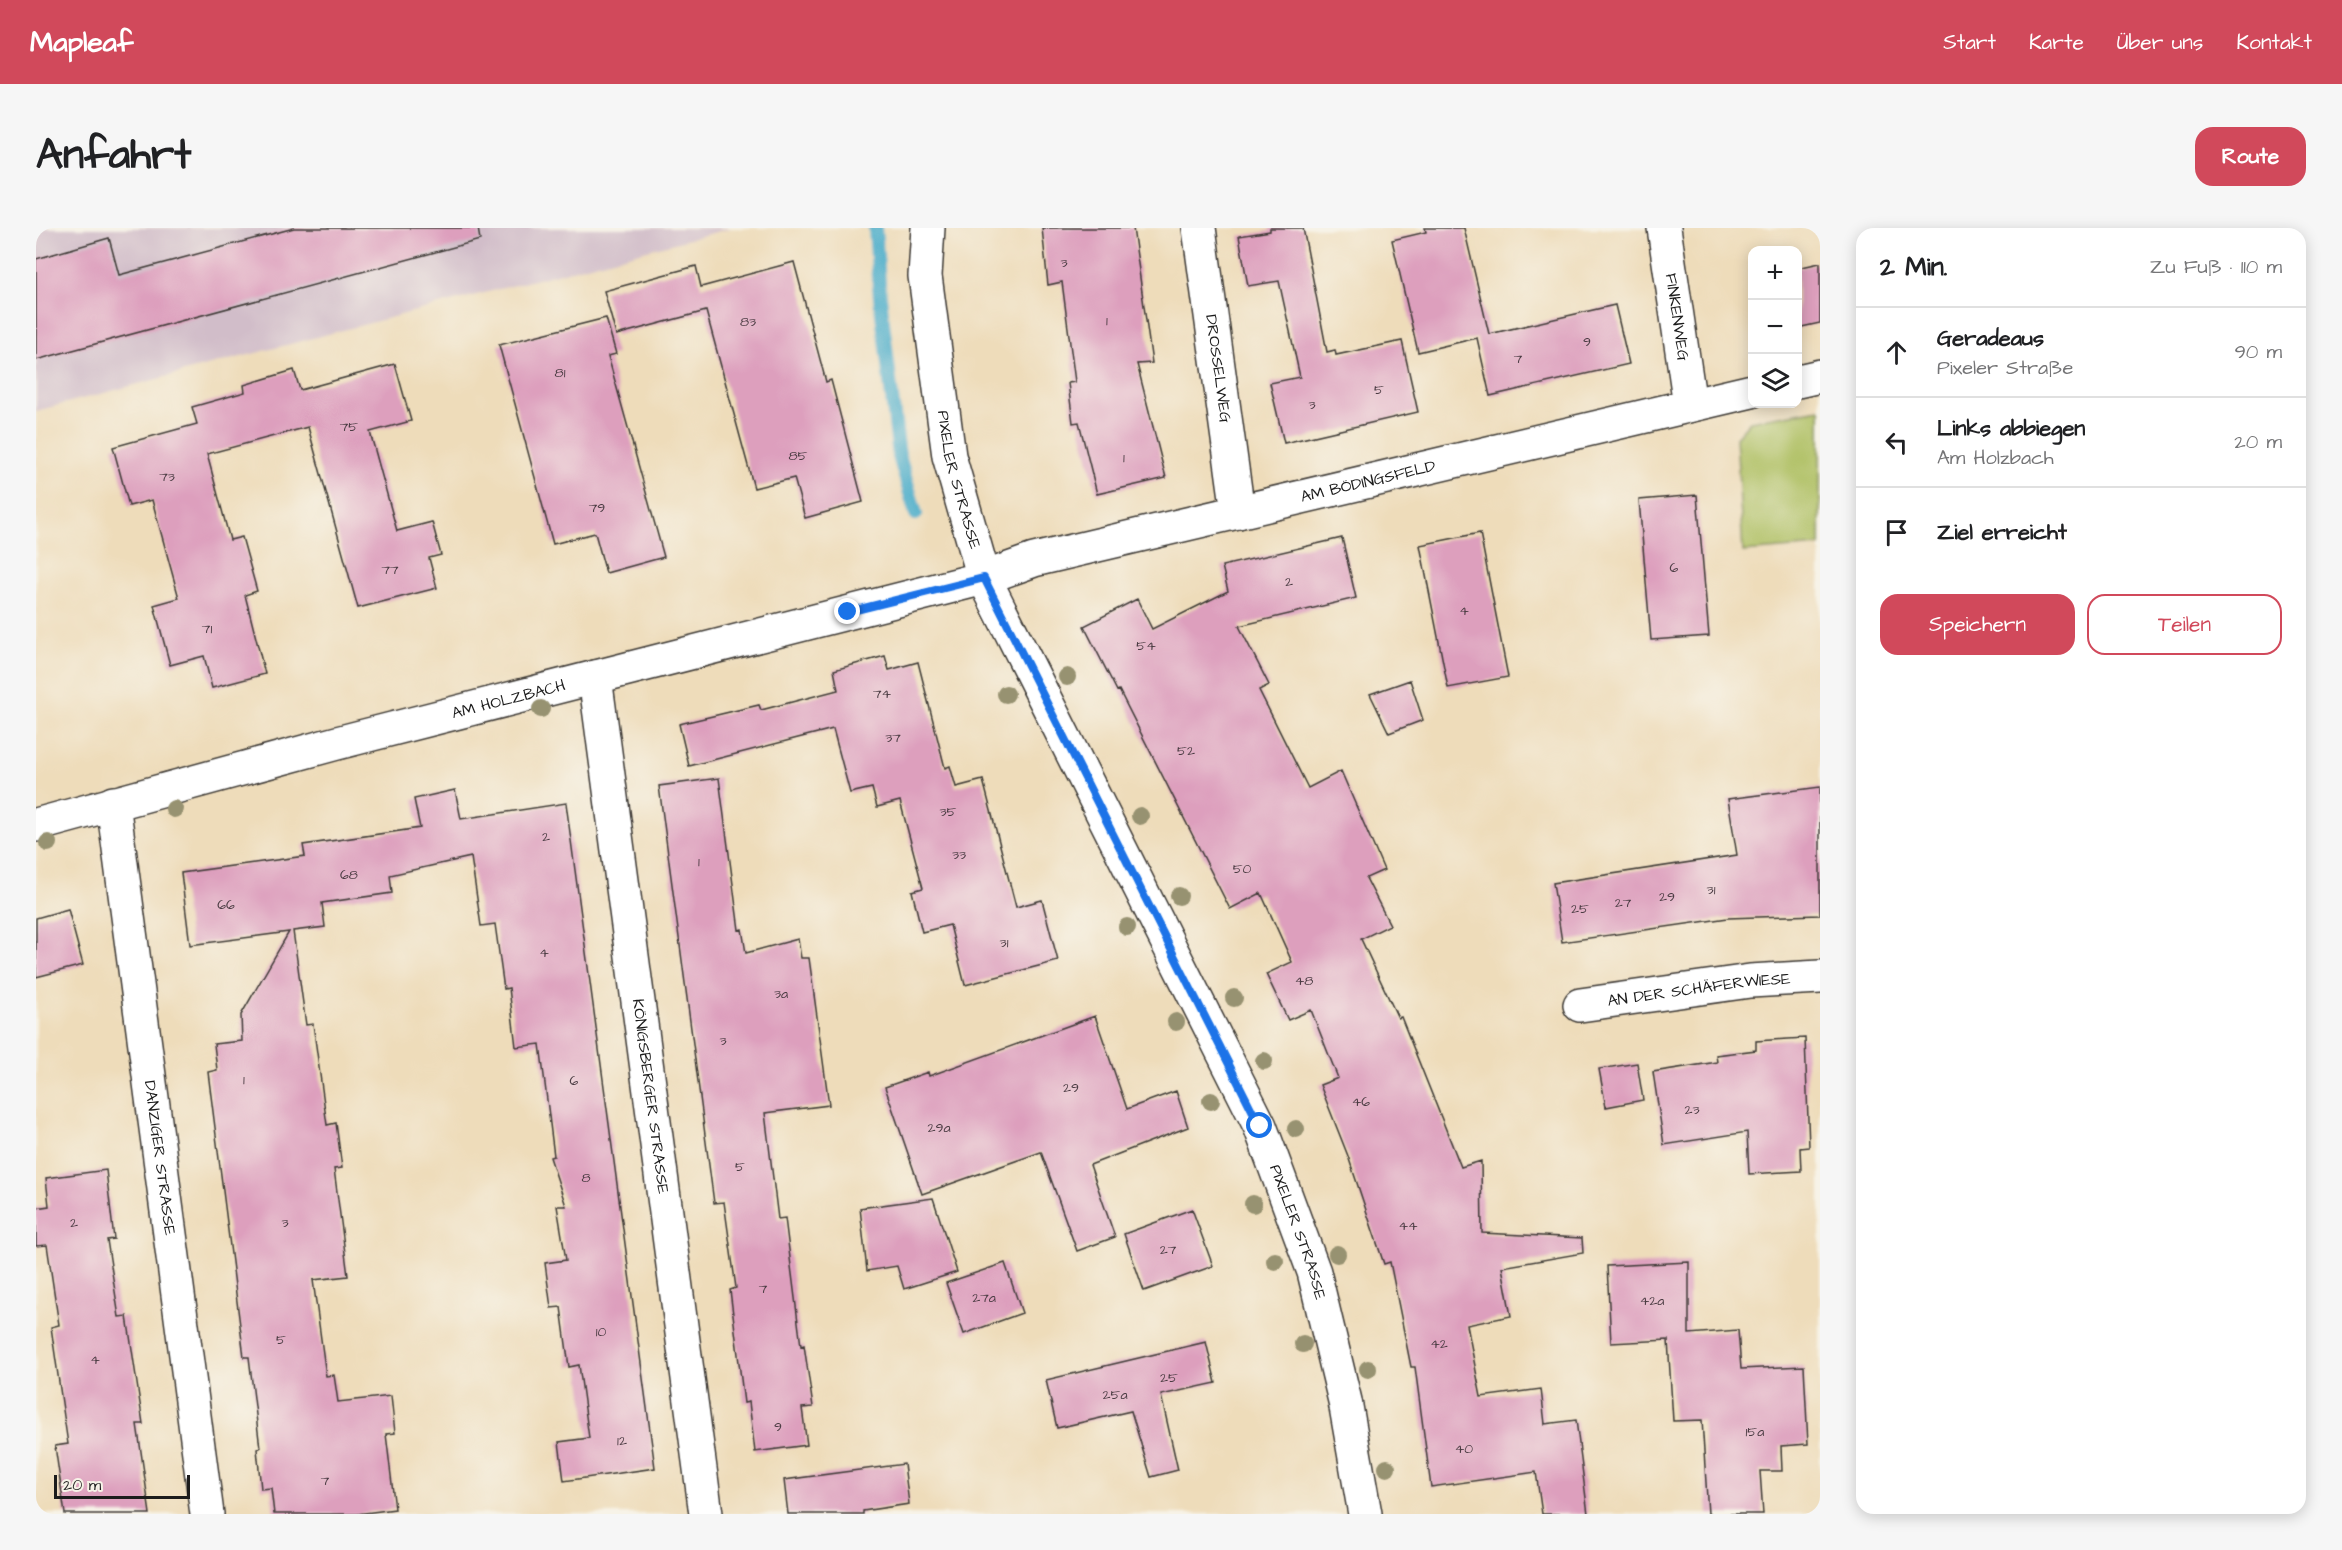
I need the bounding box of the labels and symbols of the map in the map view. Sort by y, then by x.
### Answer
house number: 3 [1060,253,1068,273]
street label: FINKENWEG [1660,272,1694,362]
house number: 1 [1106,311,1108,331]
house number: 83 [740,312,756,332]
street label: DROSSELWEG [1200,313,1237,424]
house number: 9 [1583,332,1591,352]
house number: 7 [1514,349,1523,369]
house number: 81 [555,363,566,383]
house number: 5 [1374,380,1384,400]
house number: 3 [1308,395,1316,415]
street label: PIXELER STRASSE [932,409,986,552]
house number: 75 [340,417,358,437]
house number: 85 [789,446,808,466]
house number: 1 [1123,448,1125,468]
street label: AM BÖDINGSFELD [1298,455,1438,508]
house number: 73 [159,467,175,487]
house number: 79 [589,498,605,518]
house number: 6 [1670,558,1679,578]
house number: 77 [381,560,399,580]
house number: 2 [1285,572,1293,592]
route end [834,598,860,624]
house number: 4 [1459,601,1469,621]
house number: 71 [202,619,212,639]
house number: 54 [1136,636,1156,656]
street label: AM HOLZBACH [449,674,568,724]
house number: 74 [873,684,892,704]
house number: 37 [885,728,901,748]
house number: 52 [1177,741,1195,761]
house number: 35 [939,802,957,822]
house number: 2 [542,827,550,847]
house number: 33 [952,845,966,865]
house number: 1 [698,852,700,872]
house number: 50 [1233,859,1252,879]
house number: 68 [340,865,358,885]
house number: 31 [1707,880,1716,900]
house number: 29 [1659,887,1675,907]
house number: 27 [1615,893,1632,913]
house number: 66 [217,895,235,915]
house number: 25 [1571,899,1589,919]
house number: 31 [1000,933,1009,953]
house number: 4 [539,943,549,963]
street label: AN DER SCHÄFERWIESE [1606,968,1792,1012]
house number: 48 [1295,971,1313,991]
house number: 3a [774,984,788,1004]
street label: KÖNIGSBERGER STRASSE [627,997,675,1196]
house number: 3 [719,1031,727,1051]
house number: 1 [243,1070,245,1090]
house number: 6 [570,1071,579,1091]
house number: 29 [1063,1078,1079,1098]
street label: DANZIGER STRASSE [139,1079,181,1237]
house number: 46 [1352,1092,1370,1112]
house number: 23 [1684,1100,1700,1120]
route start [1246,1112,1272,1138]
house number: 29a [927,1118,951,1138]
house number: 5 [735,1157,745,1177]
street label: PIXELER STRASSE [1264,1161,1331,1302]
house number: 8 [581,1168,591,1188]
house number: 2 [70,1213,78,1233]
house number: 3 [281,1213,289,1233]
house number: 44 [1398,1216,1418,1236]
house number: 27 [1160,1240,1177,1260]
house number: 7 [759,1279,768,1299]
house number: 27a [972,1288,996,1308]
house number: 42a [1640,1291,1664,1311]
house number: 10 [596,1322,606,1342]
house number: 5 [276,1330,286,1350]
house number: 42 [1430,1334,1448,1354]
house number: 4 [90,1350,100,1370]
house number: 25 [1160,1368,1178,1388]
house number: 25a [1102,1385,1128,1405]
house number: 9 [774,1417,782,1437]
house number: 15a [1746,1422,1764,1442]
house number: 12 [617,1431,627,1451]
house number: 40 [1455,1439,1473,1459]
house number: 7 [321,1471,330,1491]
scale bar [54,1472,190,1500]

